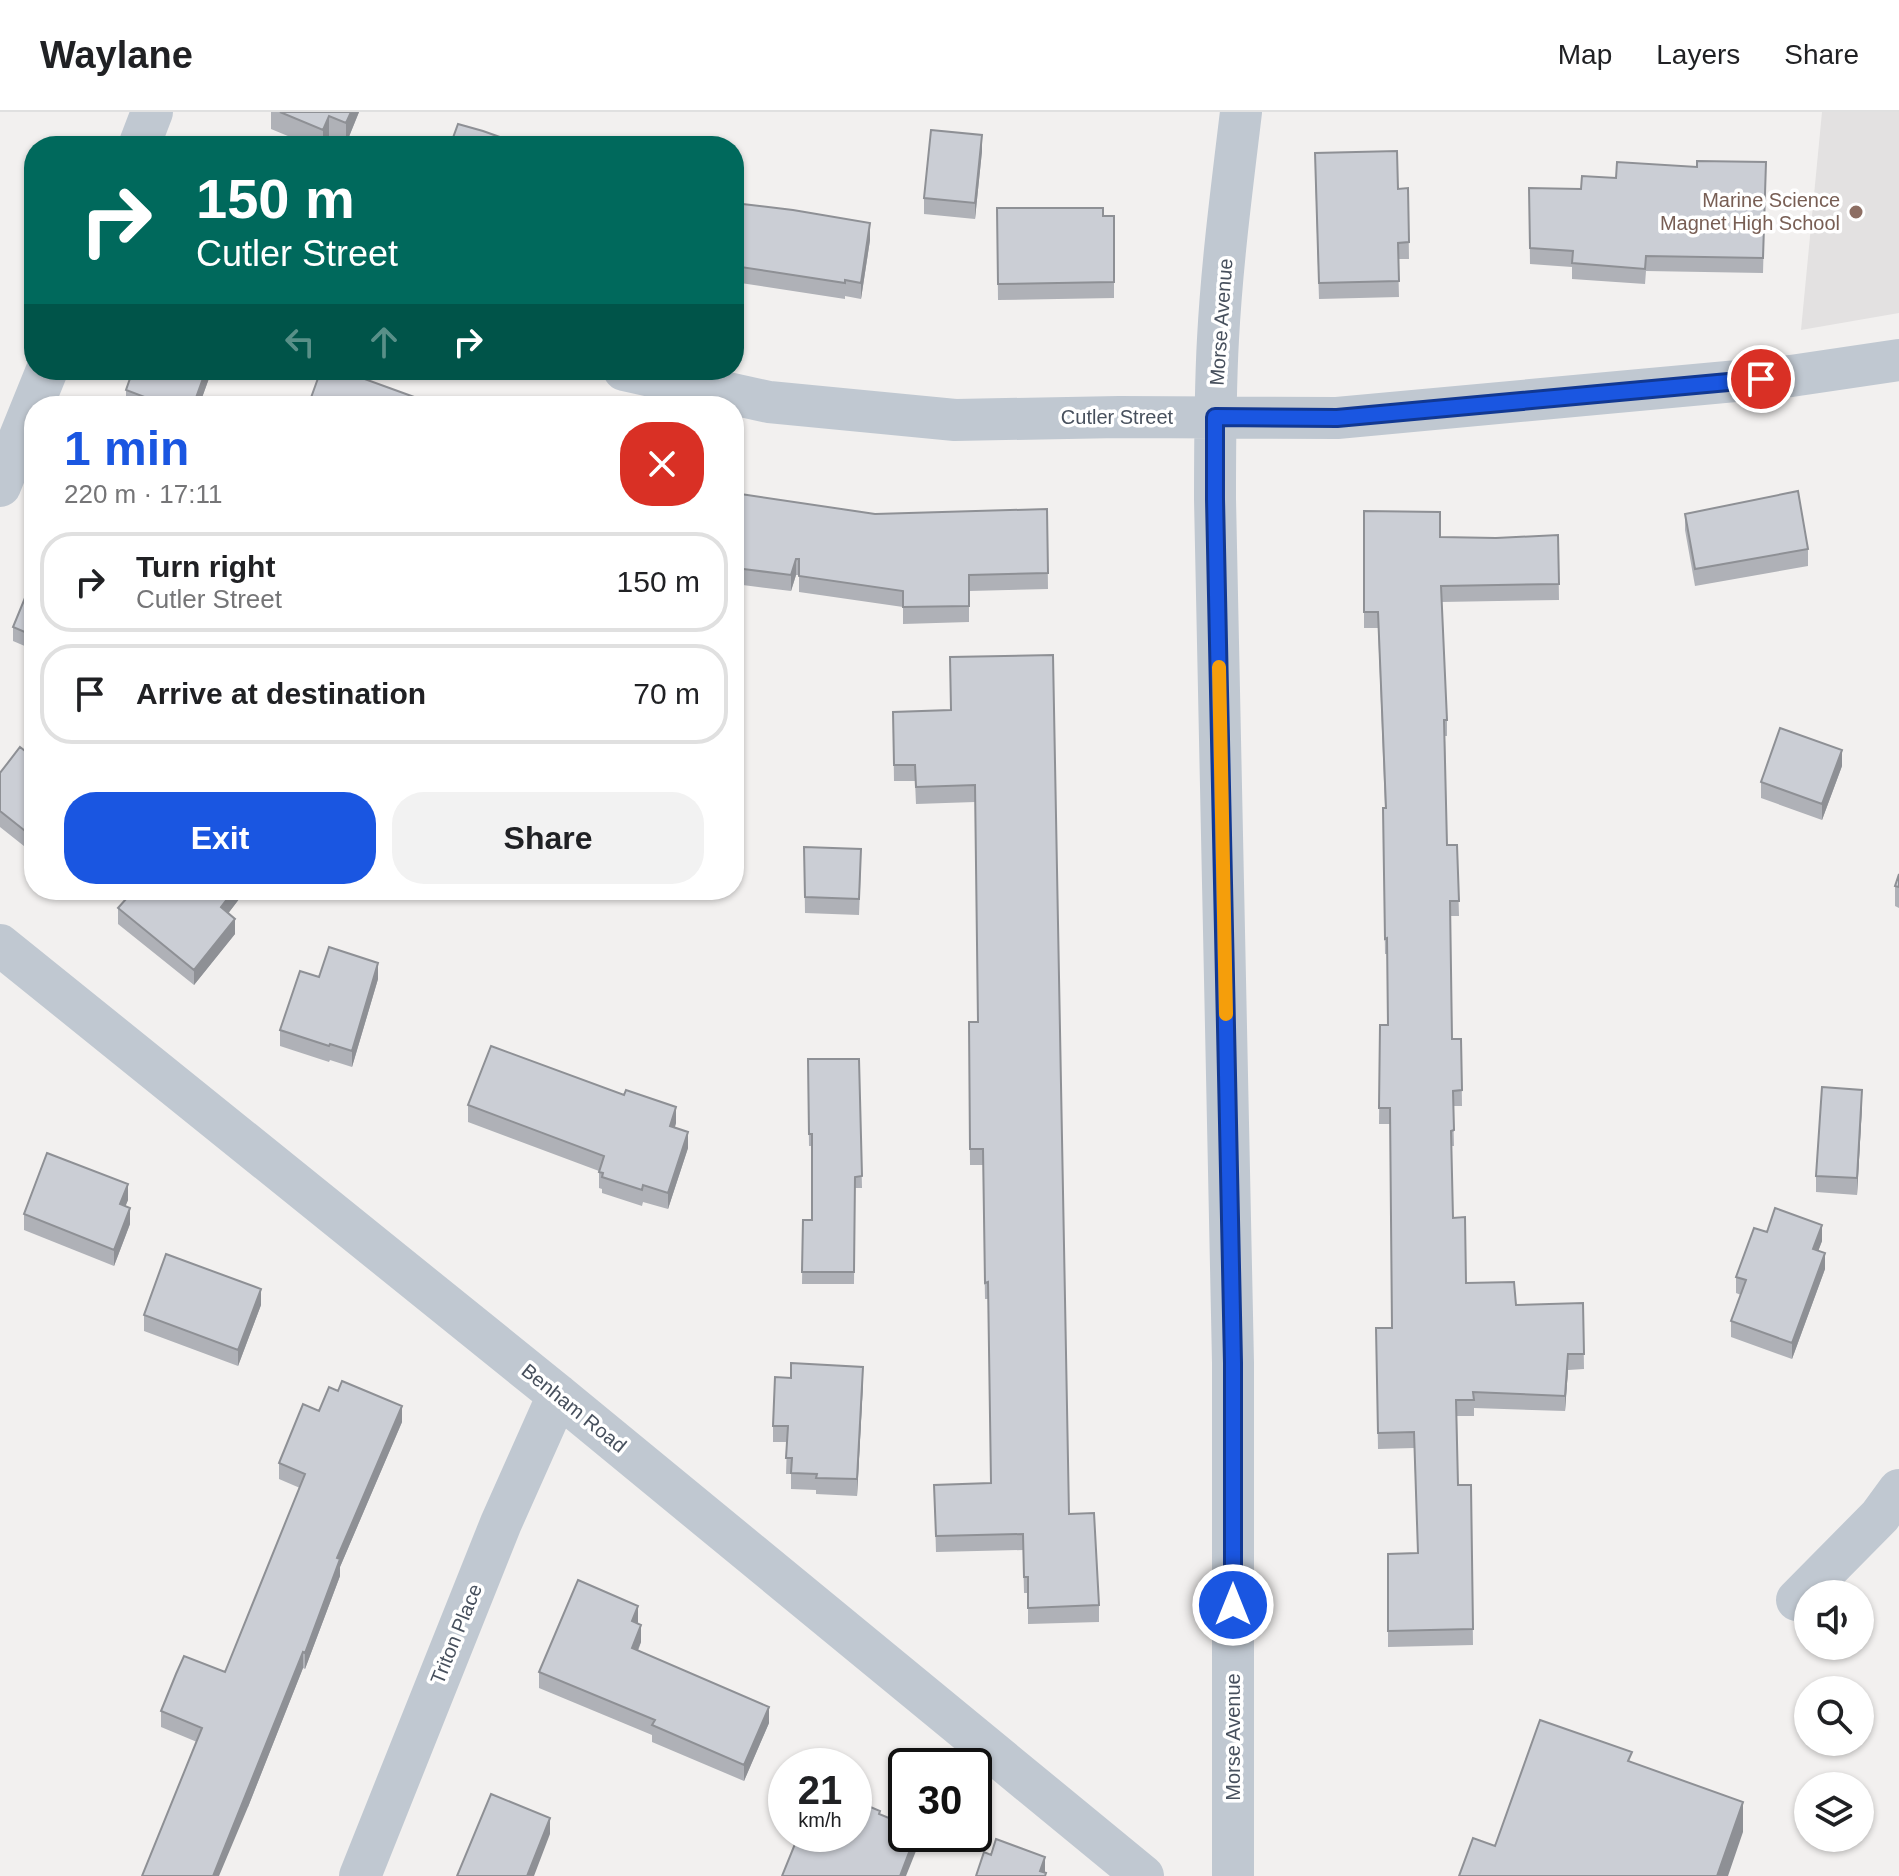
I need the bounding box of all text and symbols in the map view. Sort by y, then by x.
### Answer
text: Waylane [40,34,193,76]
text: Map [1558,39,1612,70]
text: Layers [1656,39,1740,70]
text: Share [1784,39,1859,70]
text: 150 m [196,167,355,230]
icon: right [64,168,168,272]
place label: Marine Science Magnet High School [1660,189,1840,234]
marker: Marine Science Magnet High School [1847,203,1865,221]
text: Cutler Street [196,233,398,274]
street label: Morse Avenue [1206,258,1236,386]
icon: left [278,320,322,364]
icon: ahead [362,320,406,364]
icon: right [446,320,490,364]
pin [1727,345,1795,413]
icon: arrive [1739,357,1783,401]
street label: Cutler Street [1061,406,1174,428]
text: 1 min [64,422,189,475]
button: close [620,422,704,506]
text: 220 m · 17:11 [64,479,223,509]
text: Turn right [136,550,275,583]
icon: right [68,560,112,604]
text: 150 m [617,565,700,598]
text: Cutler Street [136,584,282,614]
icon: arrive [68,672,112,716]
text: Arrive at destination [136,677,426,710]
text: 70 m [633,677,700,710]
button: Exit [64,792,376,884]
button: Share [392,792,704,884]
street label: Benham Road [517,1359,631,1457]
position arrow [1191,1563,1275,1647]
map controls [1794,1580,1874,1852]
button: sound [1794,1580,1874,1660]
street label: Triton Place [426,1581,486,1687]
street label: Morse Avenue [1222,1673,1244,1801]
button: search [1794,1676,1874,1756]
speed limit sign: 30 [888,1748,992,1852]
text: 21 [798,1768,842,1812]
button: layers [1794,1772,1874,1852]
text: km/h [798,1809,842,1831]

